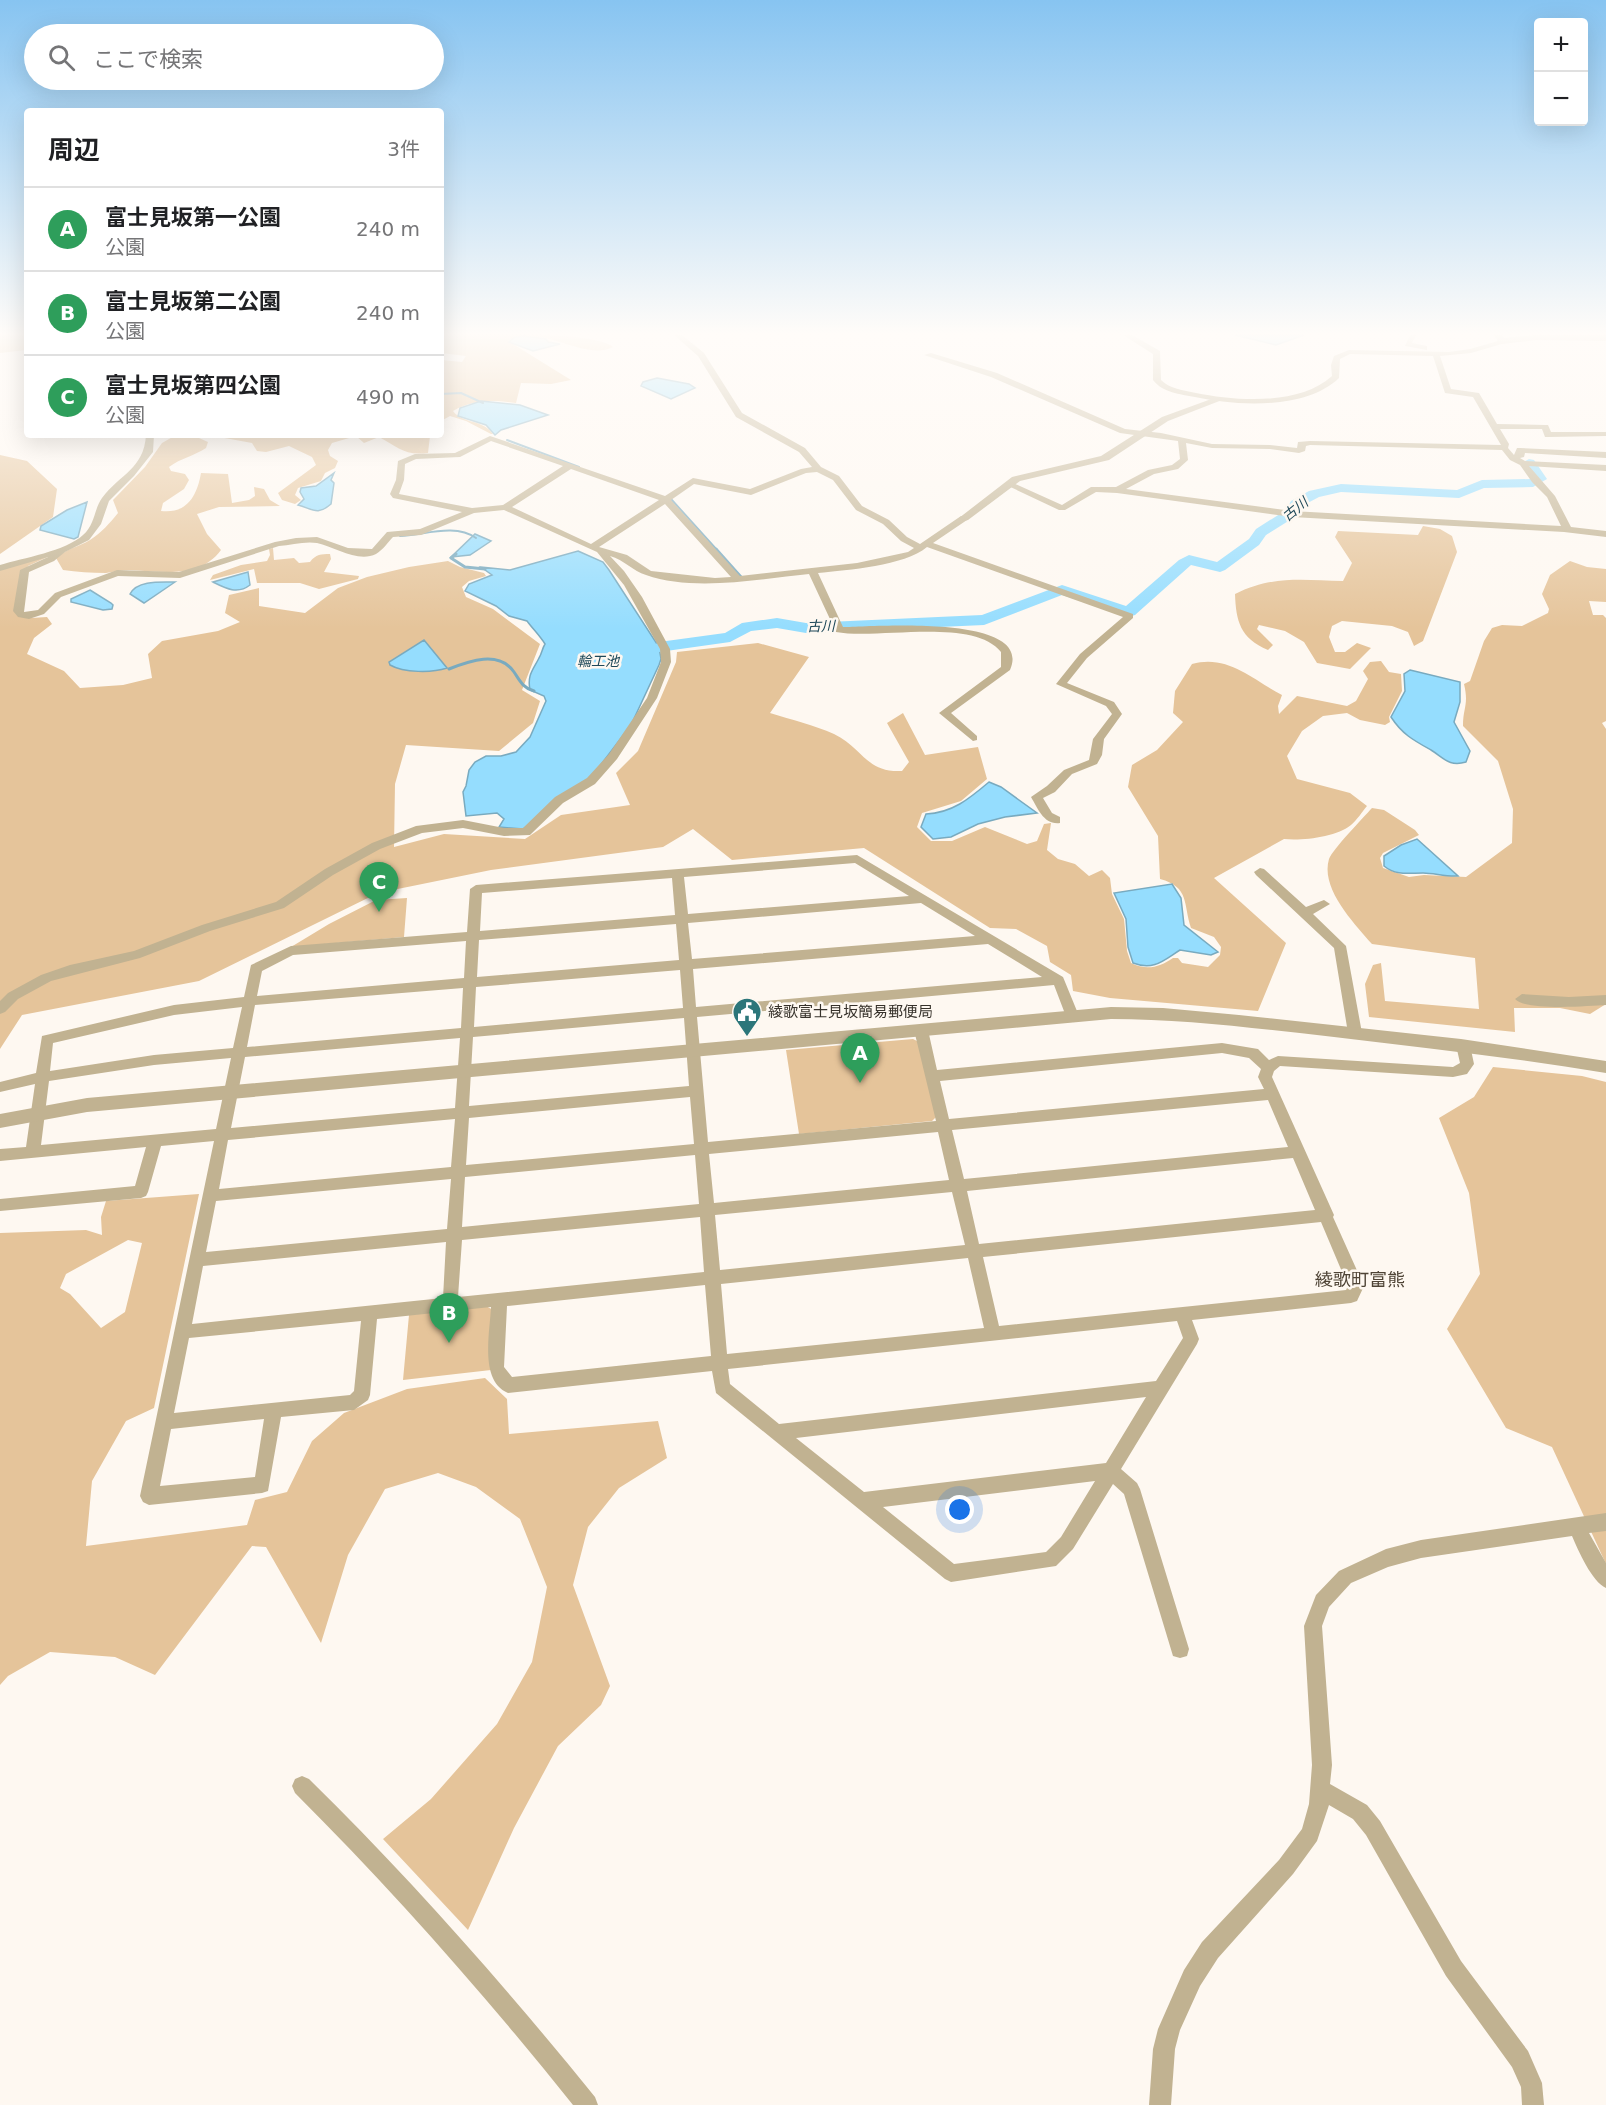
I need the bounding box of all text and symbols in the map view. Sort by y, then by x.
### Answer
map controls [1534,18,1588,126]
button: + [1534,18,1588,72]
search box [24,24,444,90]
icon: search [45,41,78,74]
text: ここで検索 [93,47,203,72]
button: − [1534,72,1588,126]
text: 周辺 [48,135,100,165]
text: 3件 [387,137,420,161]
text: 富士見坂第一公園 [105,205,281,230]
text: A [60,217,75,241]
text: 240 m [356,217,420,241]
text: 公園 [105,235,145,259]
text: 富士見坂第二公園 [105,289,281,314]
text: B [60,301,75,325]
text: 240 m [356,301,420,325]
text: 公園 [105,319,145,343]
text: 富士見坂第四公園 [105,373,281,398]
text: C [60,385,75,409]
text: 490 m [356,385,420,409]
text: 公園 [105,403,145,427]
water label: 古川 [1279,493,1312,524]
water label: 古川 [807,618,837,634]
water label: 輪工池 [577,653,621,669]
pin: C [360,862,398,912]
public building icon: 綾歌富士見坂簡易郵便局 [731,996,763,1038]
place label: 綾歌富士見坂簡易郵便局 [768,1003,933,1021]
pin: A [840,1034,880,1083]
district label: 綾歌町富熊 [1315,1269,1405,1290]
pin: B [430,1294,468,1343]
your location [945,1495,974,1524]

